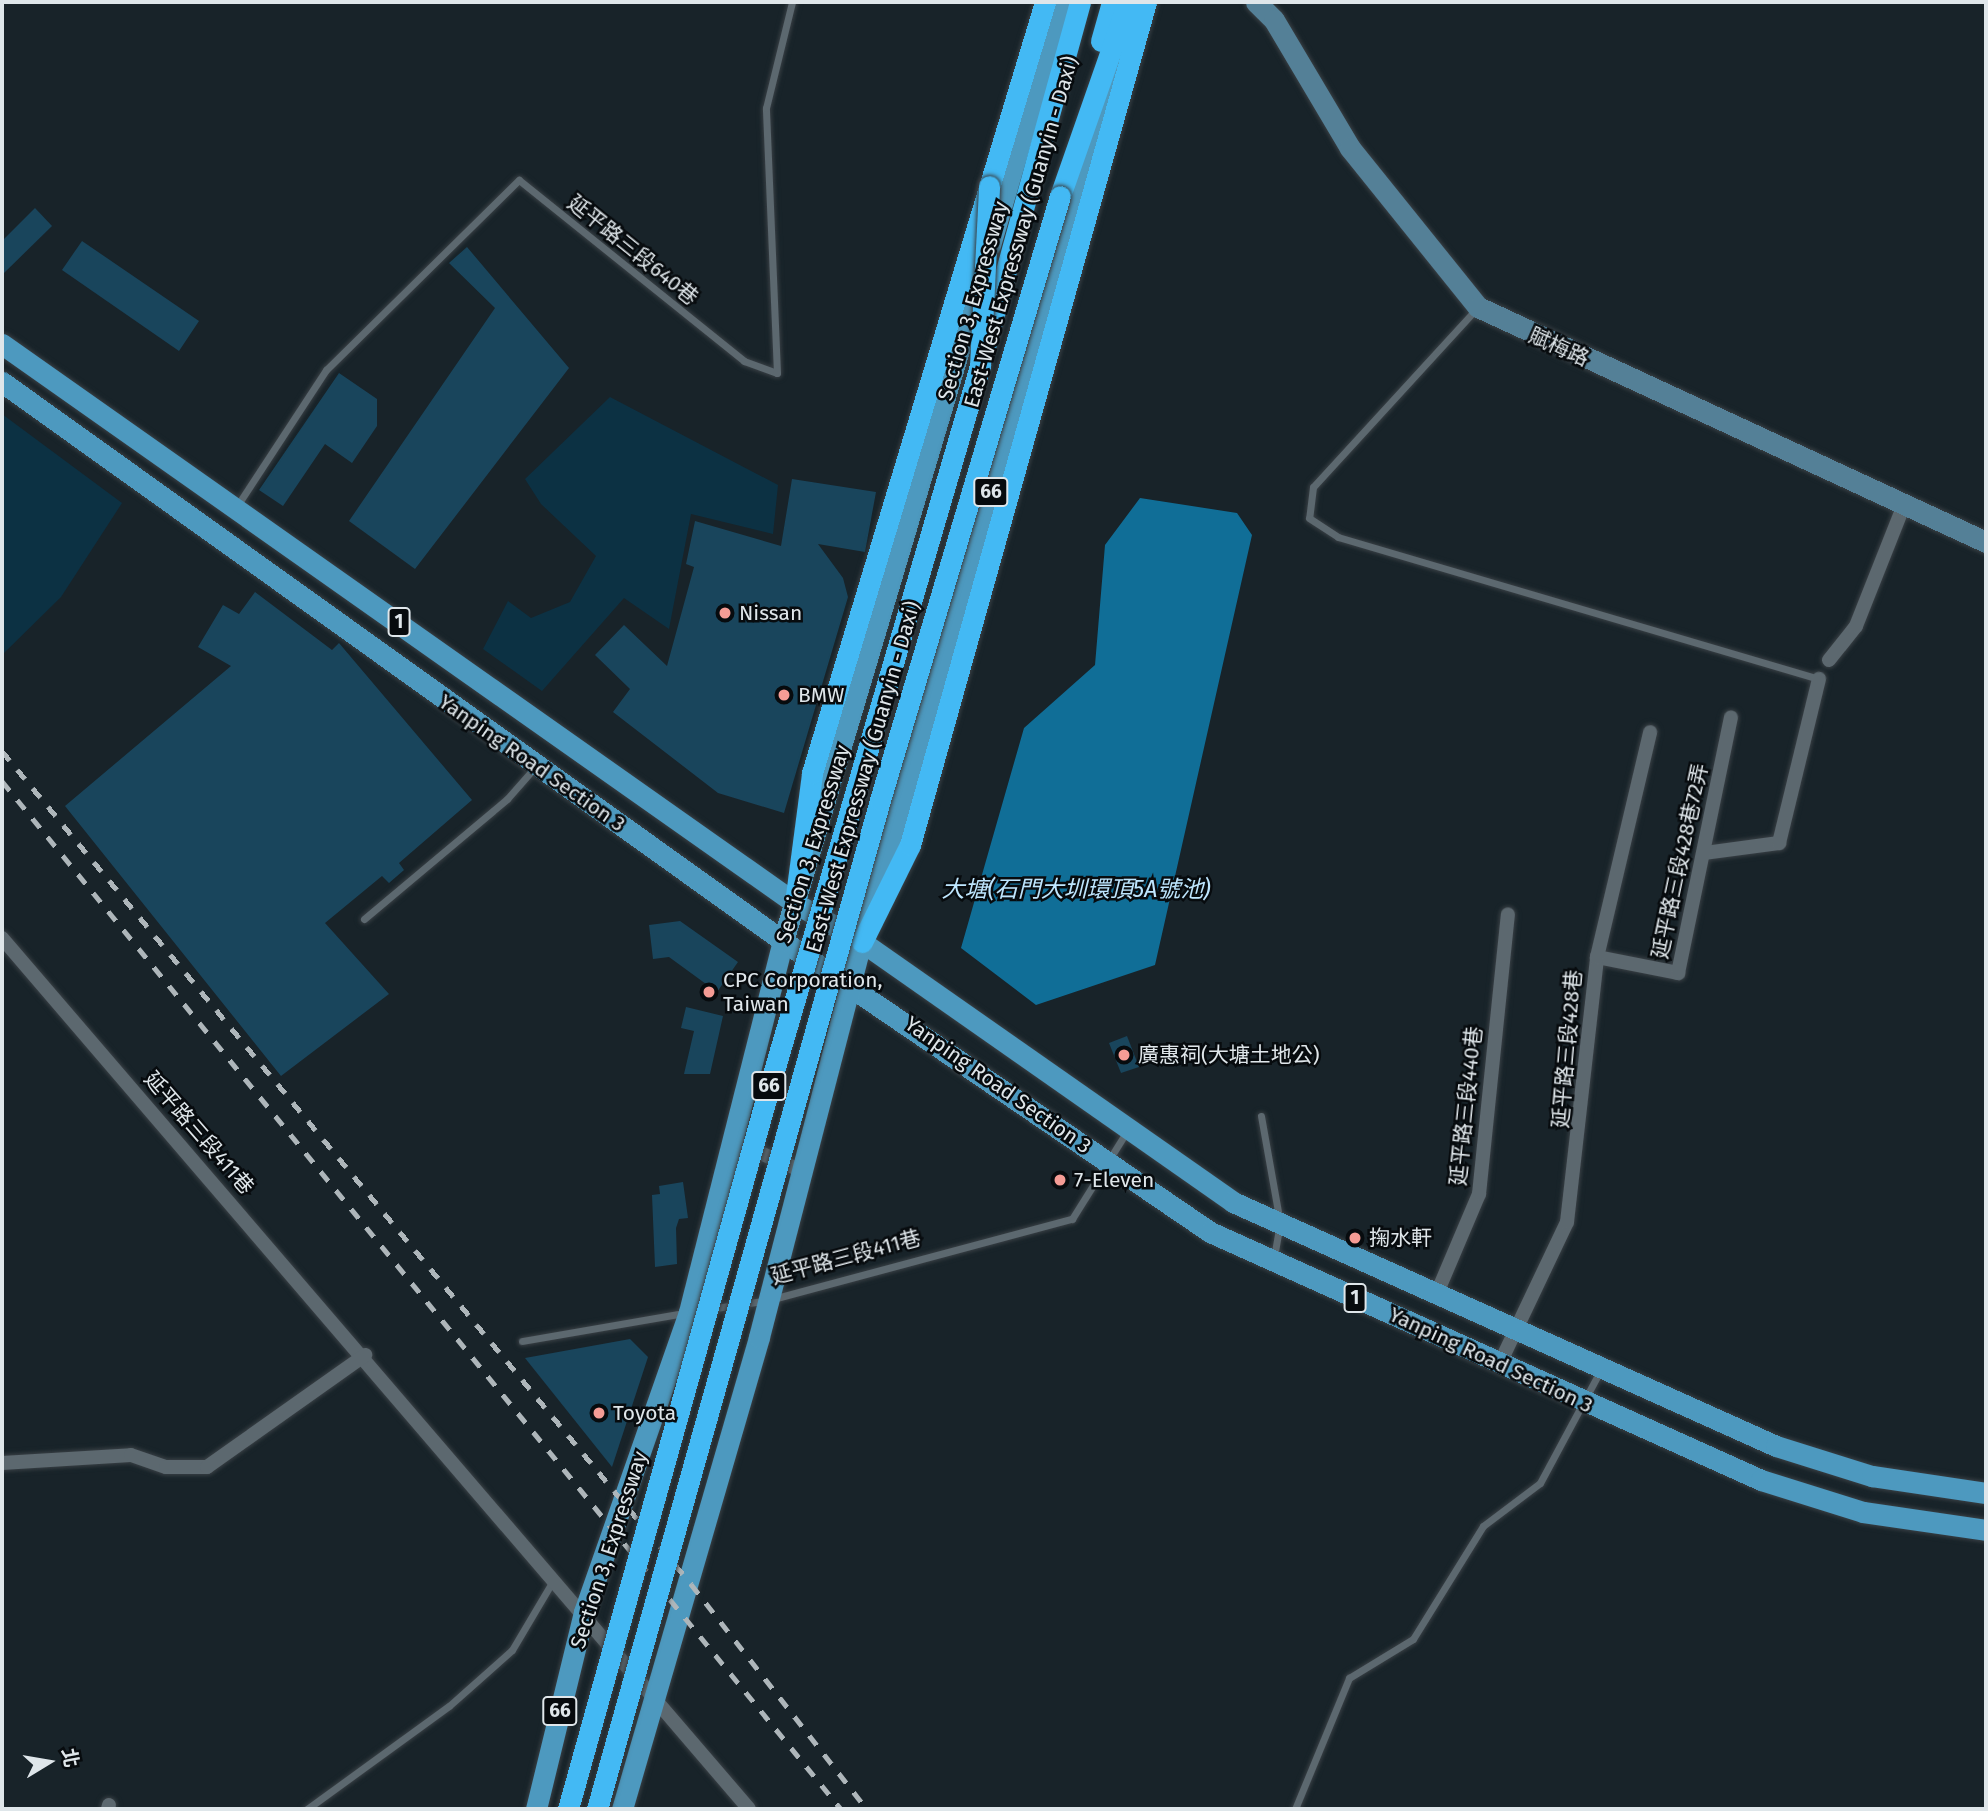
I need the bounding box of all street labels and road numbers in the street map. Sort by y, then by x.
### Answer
street label: East-West Expressway (Guanyin - Daxi) [959,53,1083,411]
street label: 延平路三段640巷 [563,190,703,310]
street label: Section 3, Expressway [933,199,1013,403]
street label: 賦梅路 [1525,323,1593,371]
road number: 66 [972,477,1010,508]
street label: East-West Expressway (Guanyin - Daxi) [801,598,925,956]
road number: 1 [387,607,411,638]
street label: Yanping Road Section 3 [434,689,630,837]
street label: Section 3, Expressway [771,742,855,946]
street label: 延平路三段428巷72弄 [1647,761,1713,961]
street label: 延平路三段428巷 [1548,969,1586,1129]
street label: Yanping Road Section 3 [900,1011,1096,1159]
street label: 延平路三段440巷 [1445,1025,1487,1187]
street label: 延平路三段411巷 [139,1067,259,1199]
road number: 66 [750,1070,788,1102]
street label: 延平路三段411巷 [768,1225,924,1289]
road number: 1 [1343,1282,1367,1314]
street label: Yanping Road Section 3 [1385,1302,1597,1418]
street label: Section 3, Expressway [565,1448,653,1652]
road number: 66 [541,1695,579,1726]

